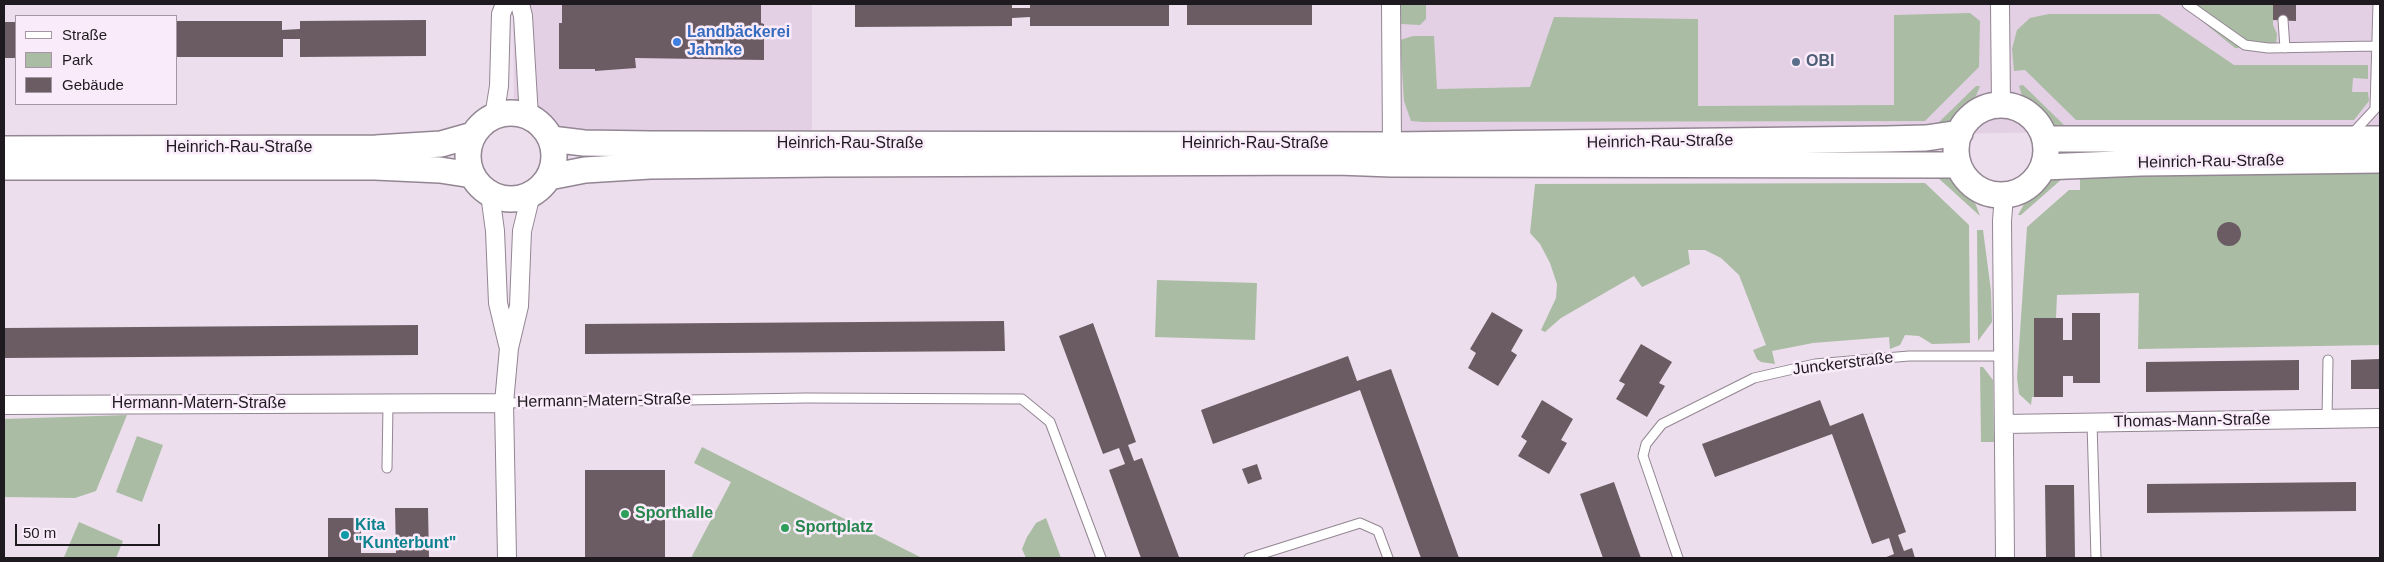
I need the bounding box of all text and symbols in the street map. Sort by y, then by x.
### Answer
legend [15,15,178,105]
place label: Landbäckerei Jahnke [687,23,790,61]
text: Straße [62,26,107,43]
marker: Landbäckerei Jahnke [671,36,683,48]
text: Park [62,51,93,68]
place label: OBI [1806,52,1834,72]
marker: OBI [1790,56,1802,68]
text: Gebäude [62,76,124,93]
street label: Heinrich-Rau-Straße [1586,131,1734,153]
street label: Heinrich-Rau-Straße [777,134,923,154]
street label: Heinrich-Rau-Straße [1182,134,1328,154]
street label: Heinrich-Rau-Straße [166,138,312,158]
street label: Heinrich-Rau-Straße [2137,151,2285,173]
street label: Junckerstraße [1792,348,1894,380]
street label: Hermann-Matern-Straße [517,390,691,412]
street label: Hermann-Matern-Straße [112,394,286,414]
street label: Thomas-Mann-Straße [2114,410,2270,432]
place label: Sporthalle [635,504,713,524]
marker: Sporthalle [619,508,631,520]
scale bar [18,514,162,546]
place label: Kita "Kunterbunt" [355,516,456,554]
place label: Sportplatz [795,518,873,538]
marker: Sportplatz [779,522,791,534]
text: 50 m [23,524,56,541]
marker: Kita "Kunterbunt" [339,529,351,541]

